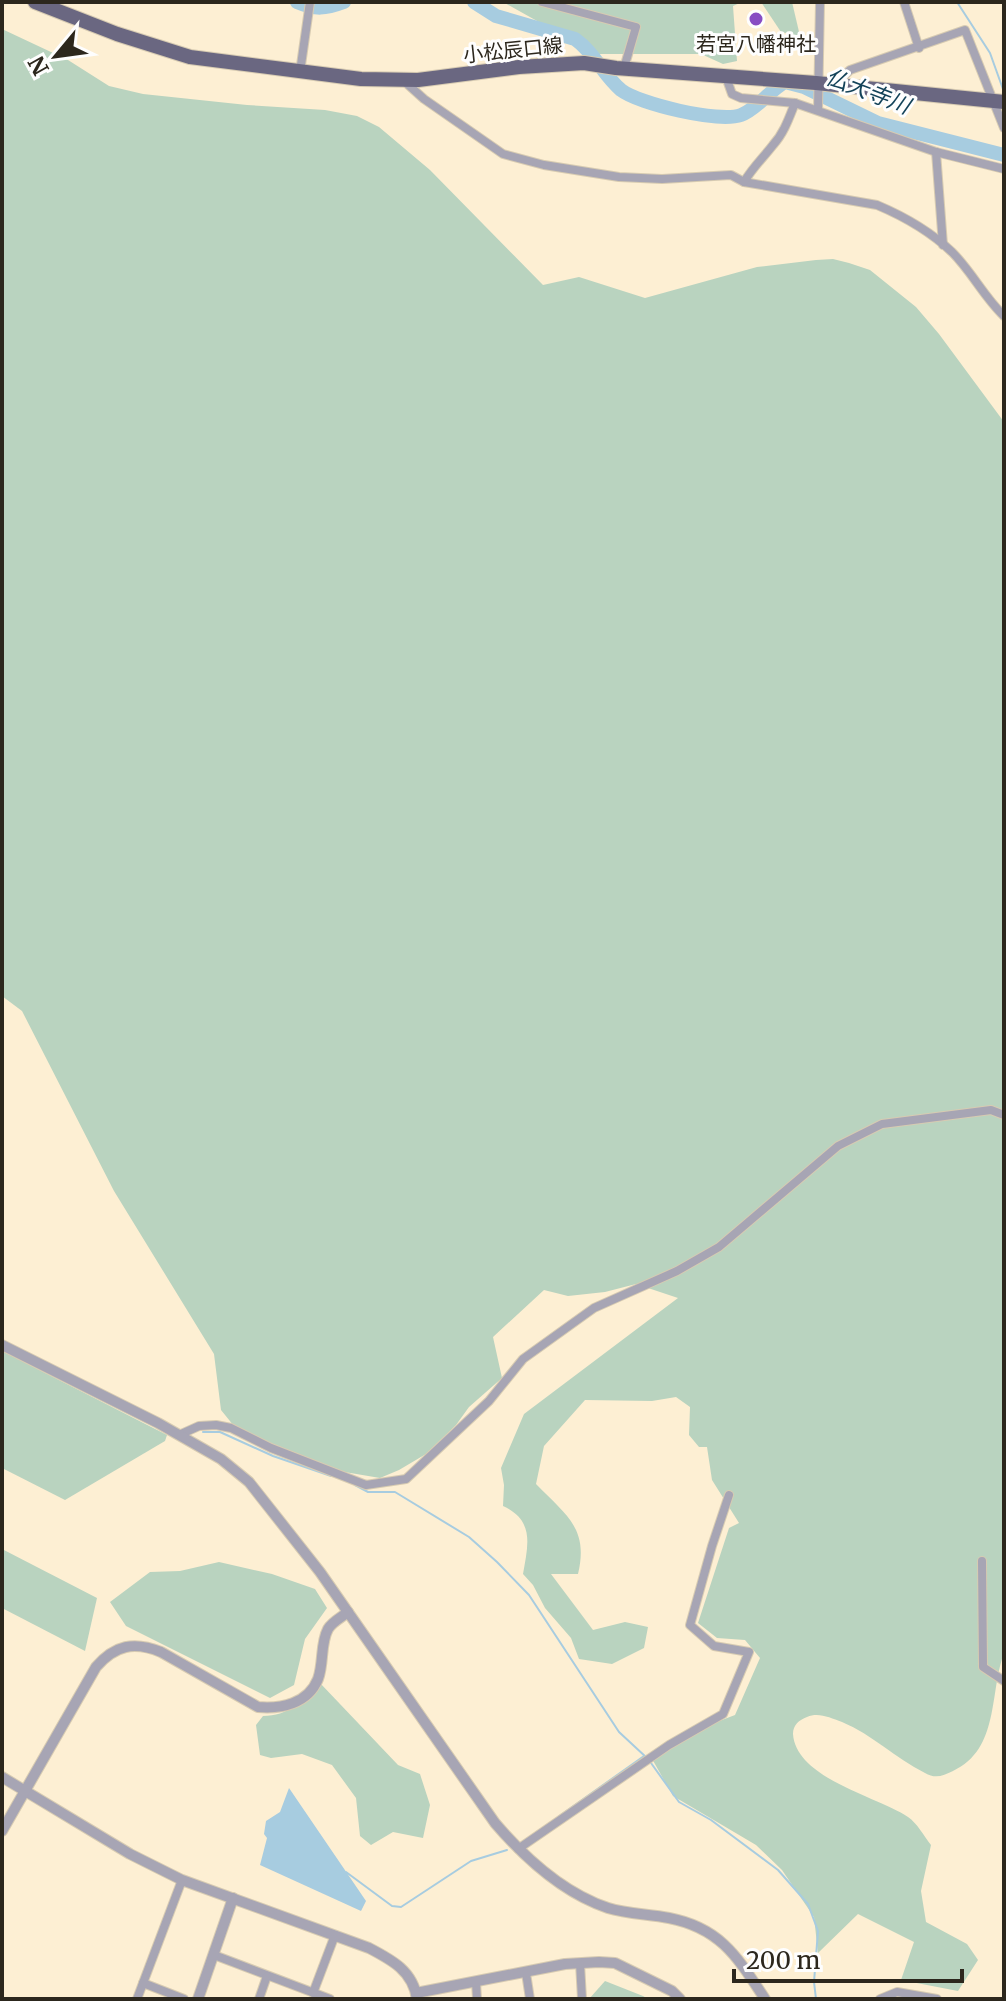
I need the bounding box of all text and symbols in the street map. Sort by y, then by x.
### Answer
marker: 若宮八幡神社 [747,10,765,28]
north arrow [16,16,96,96]
place label: 若宮八幡神社 [696,31,816,56]
street label: 小松辰口線 [462,32,564,67]
text: N [22,51,55,80]
water label: 仏大寺川 [822,62,916,121]
scale bar [734,1933,962,1983]
text: 200 m [746,1945,821,1976]

